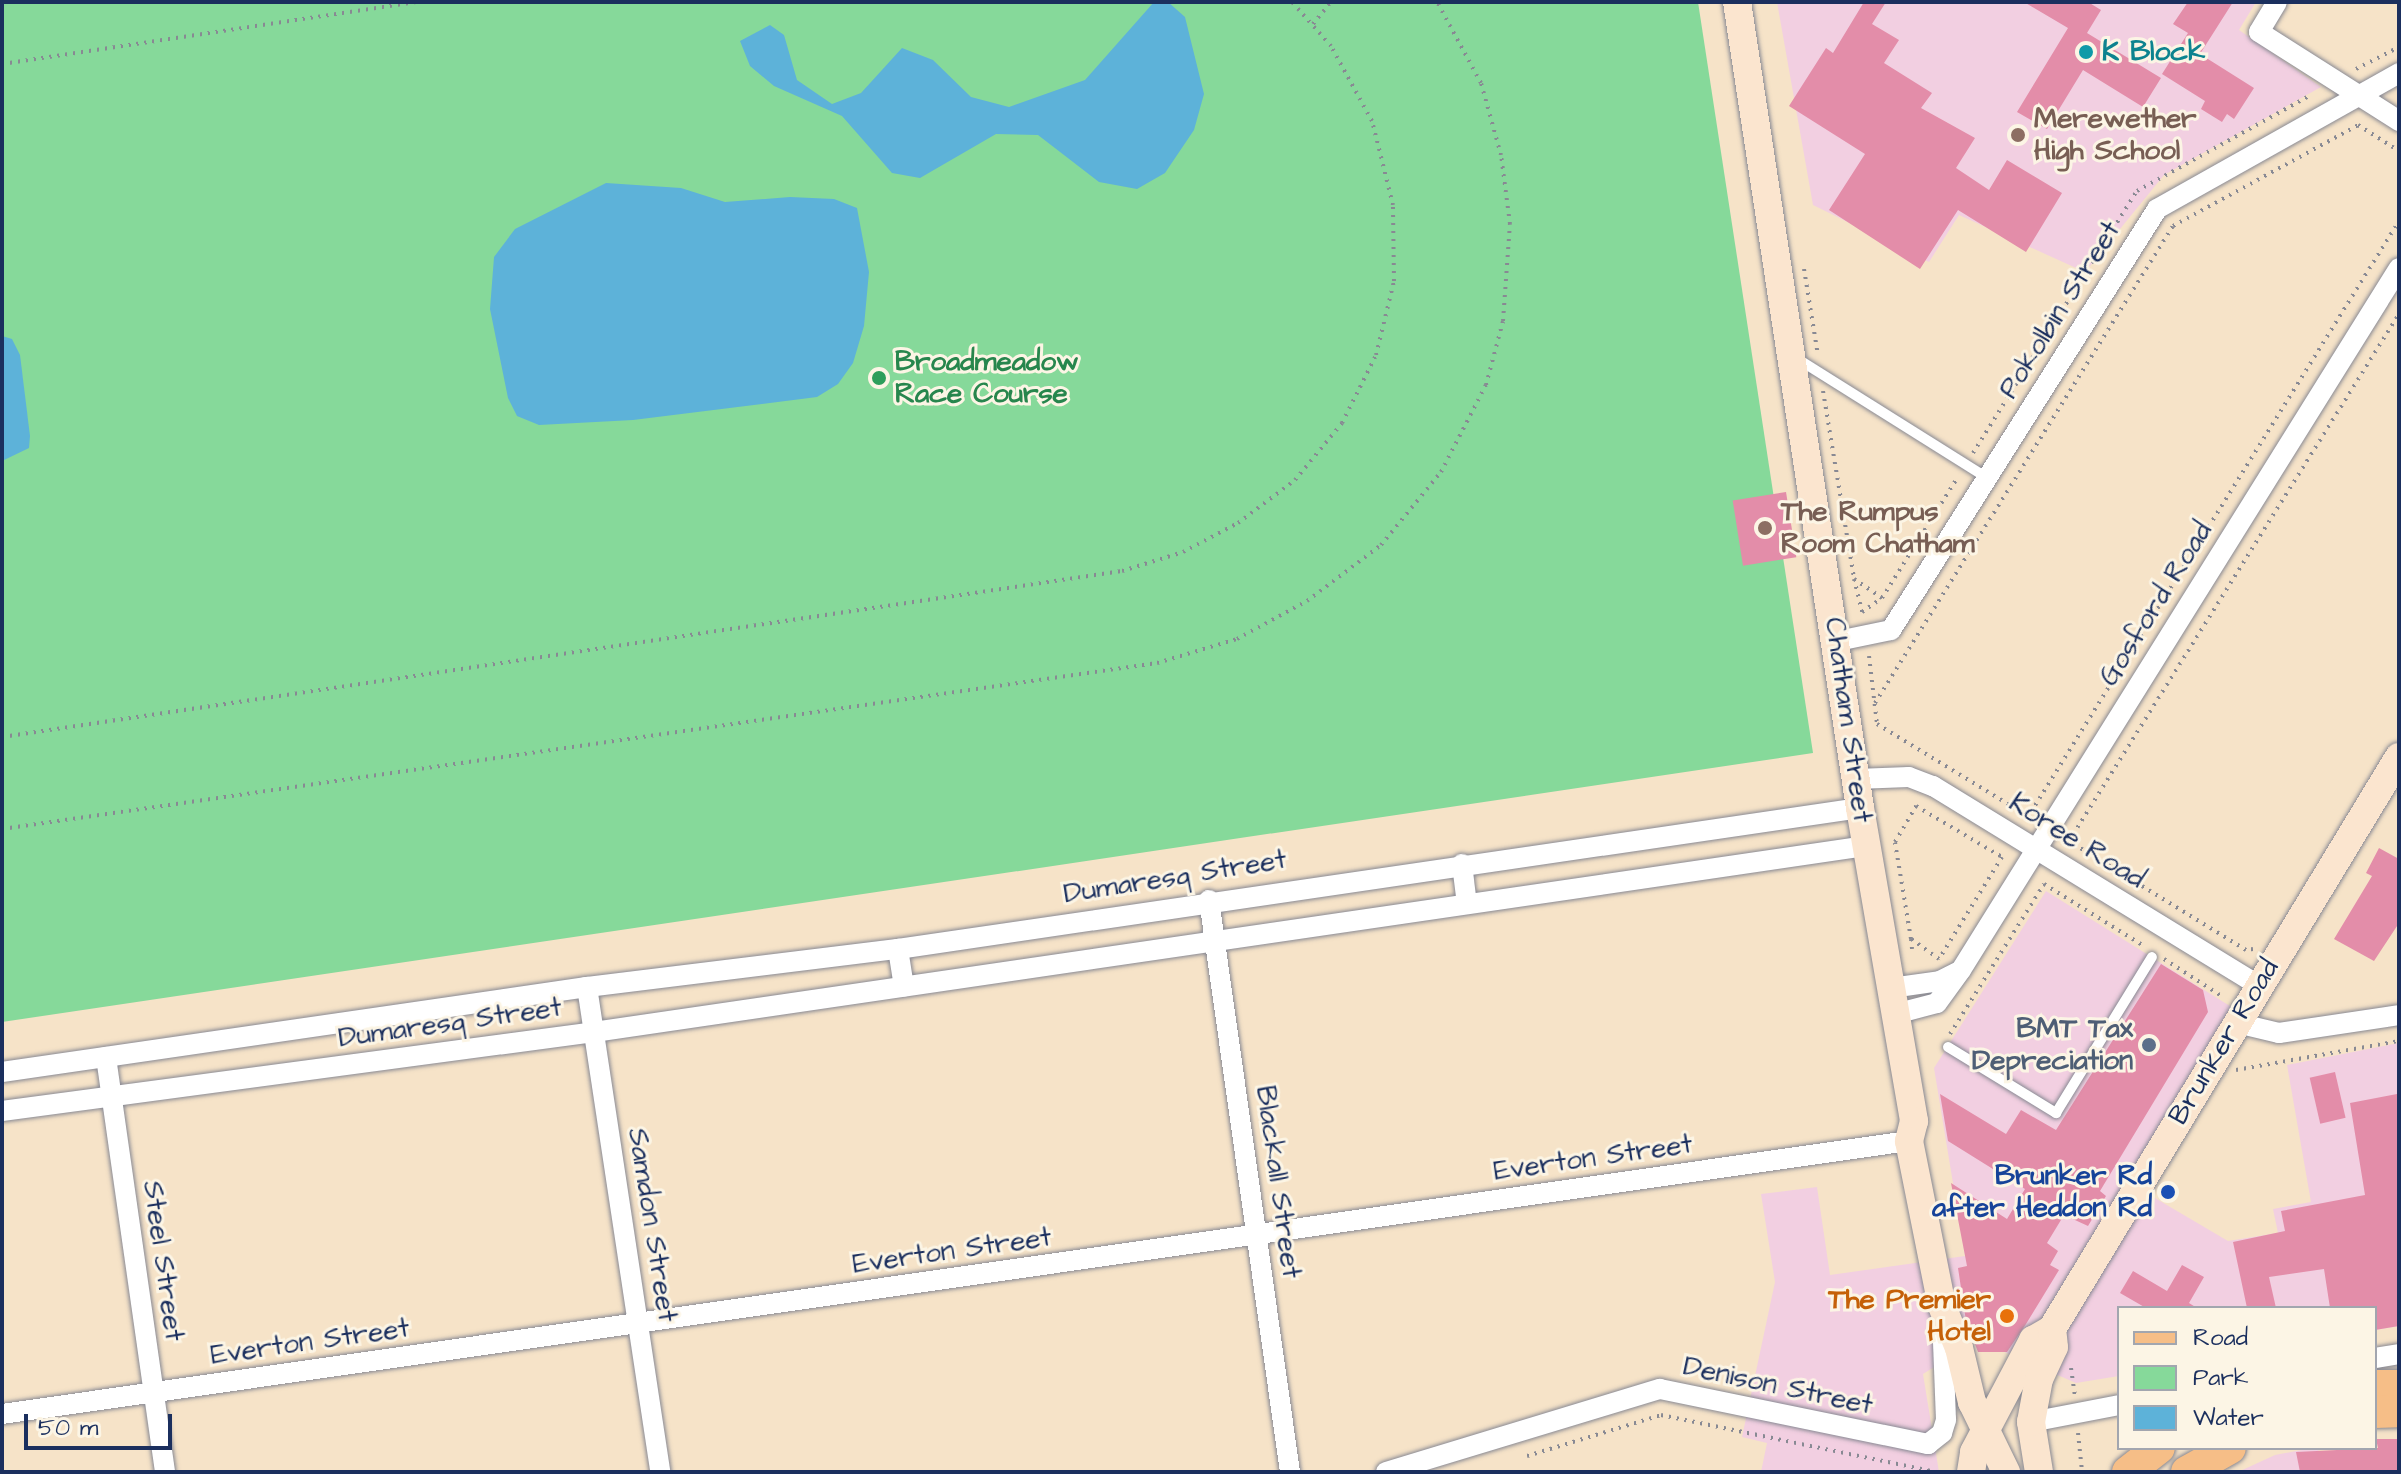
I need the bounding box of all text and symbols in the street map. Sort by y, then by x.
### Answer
place label: K Block [2102,35,2205,69]
marker: K Block [2077,43,2095,61]
place label: Merewether High School [2034,102,2196,168]
marker: Merewether High School [2009,126,2027,144]
street label: Pokolbin Street [1992,215,2128,405]
place label: Broadmeadow Race Course [895,345,1079,411]
marker: Broadmeadow Race Course [870,369,888,387]
place label: The Rumpus Room Chatham [1781,495,1975,561]
street label: Gosford Road [2092,516,2220,692]
marker: The Rumpus Room Chatham [1756,519,1774,537]
street label: Chatham Street [1817,615,1879,825]
street label: Koree Road [2003,786,2151,896]
street label: Dumaresq Street [1061,843,1289,911]
street label: Brunker Road [2161,953,2287,1131]
street label: Dumaresq Street [336,991,564,1055]
place label: BMT Tax Depreciation [1972,1012,2133,1078]
marker: BMT Tax Depreciation [2140,1036,2158,1054]
street label: Blackall Street [1248,1084,1308,1280]
street label: Samdon Street [620,1126,684,1324]
street label: Everton Street [1491,1127,1695,1189]
place label: Brunker Rd after Heddon Rd [1932,1159,2152,1225]
street label: Steel Street [135,1179,191,1343]
marker: Brunker Rd after Heddon Rd [2159,1183,2177,1201]
street label: Everton Street [850,1220,1054,1282]
place label: The Premier Hotel [1828,1283,1991,1349]
legend [2117,1306,2377,1450]
marker: The Premier Hotel [1998,1307,2016,1325]
street label: Everton Street [208,1311,412,1373]
text: Road [2193,1321,2248,1355]
street label: Denison Street [1680,1350,1876,1422]
text: Park [2193,1361,2249,1395]
scale bar [28,1398,176,1448]
text: Water [2193,1401,2264,1435]
text: 50 m [38,1411,98,1445]

